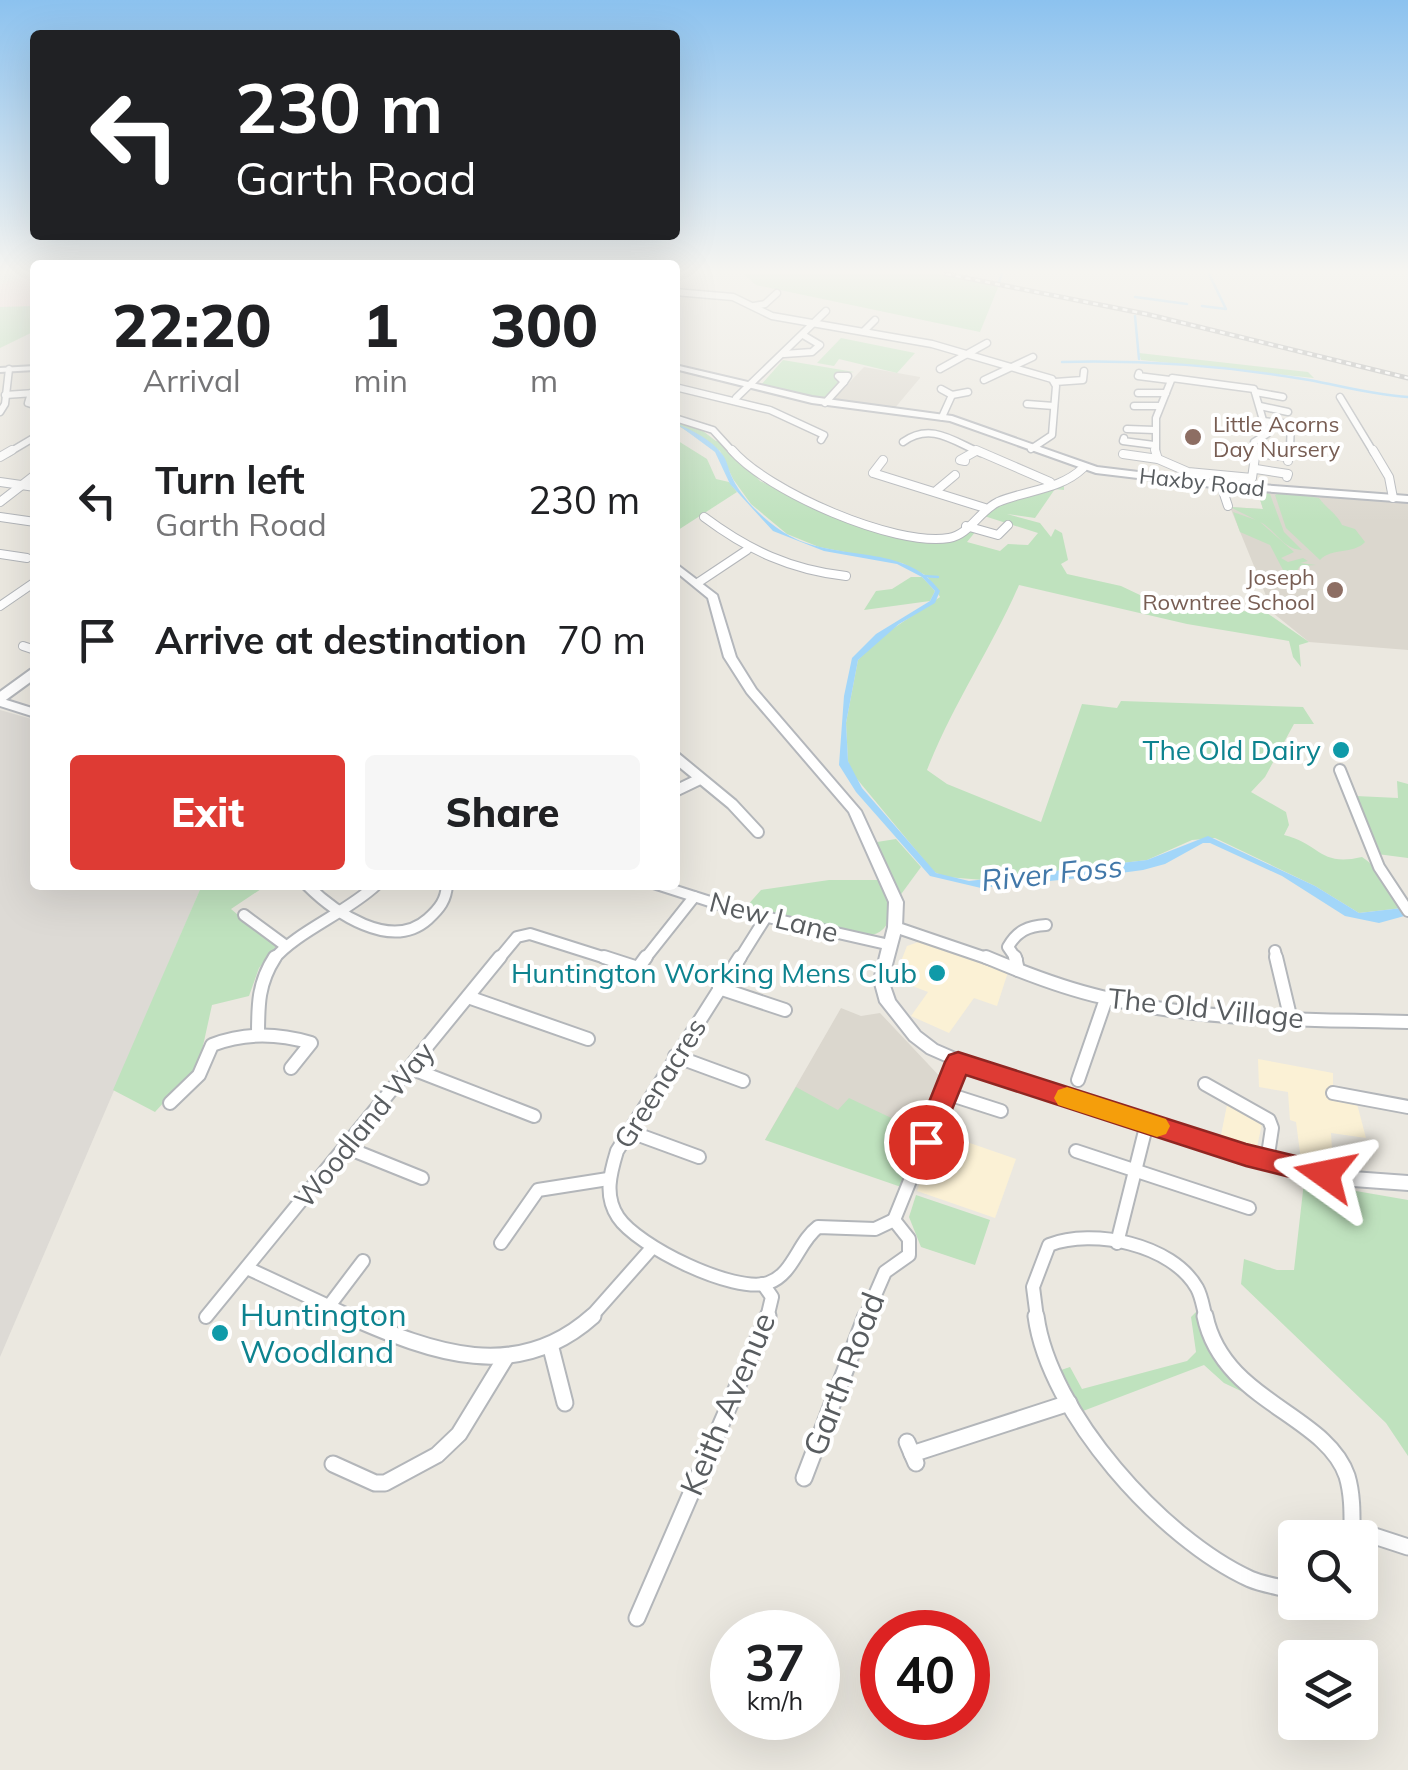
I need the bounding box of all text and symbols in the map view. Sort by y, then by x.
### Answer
text: 230 m [235,63,443,151]
icon: left [70,70,200,200]
text: Garth Road [235,150,477,206]
text: 22:20 [112,287,272,362]
text: 1 [363,287,399,362]
text: 300 [490,287,598,362]
text: Arrival [143,360,241,400]
text: min [354,360,408,400]
text: m [530,360,558,400]
place label: Little Acorns Day Nursery [1213,410,1340,463]
marker: Little Acorns Day Nursery [1182,426,1204,448]
text: Turn left [155,456,305,504]
street label: Haxby Road [1138,461,1266,503]
icon: left [70,473,125,528]
text: 230 m [528,476,640,524]
text: Garth Road [155,504,327,544]
place label: Joseph Rowntree School [1143,563,1315,616]
marker: Joseph Rowntree School [1324,579,1346,601]
icon: arrive [70,613,125,668]
text: Arrive at destination [155,616,527,664]
text: 70 m [557,616,646,664]
place label: The Old Dairy [1142,732,1321,767]
marker: The Old Dairy [1330,739,1352,761]
button: Exit [70,755,345,870]
button: Share [365,755,640,870]
water label: River Foss [979,847,1124,899]
street label: New Lane [706,884,842,949]
place label: Huntington Working Mens Club [511,955,917,990]
marker: Huntington Working Mens Club [926,962,948,984]
street label: The Old Village [1106,980,1306,1035]
street label: Greenacres [606,1011,713,1154]
street label: Woodland Way [286,1035,441,1215]
pin [884,1100,969,1185]
icon: arrive [899,1115,954,1170]
position arrow [1273,1122,1377,1226]
street label: Garth Road [794,1286,893,1461]
place label: Huntington Woodland [240,1294,407,1371]
street label: Keith Avenue [671,1306,784,1501]
marker: Huntington Woodland [209,1322,231,1344]
map controls [1278,1520,1378,1740]
button: search [1278,1520,1378,1620]
speed limit sign: 40 [860,1610,990,1740]
text: 37 [745,1631,805,1694]
button: layers [1278,1640,1378,1740]
text: km/h [747,1685,803,1716]

